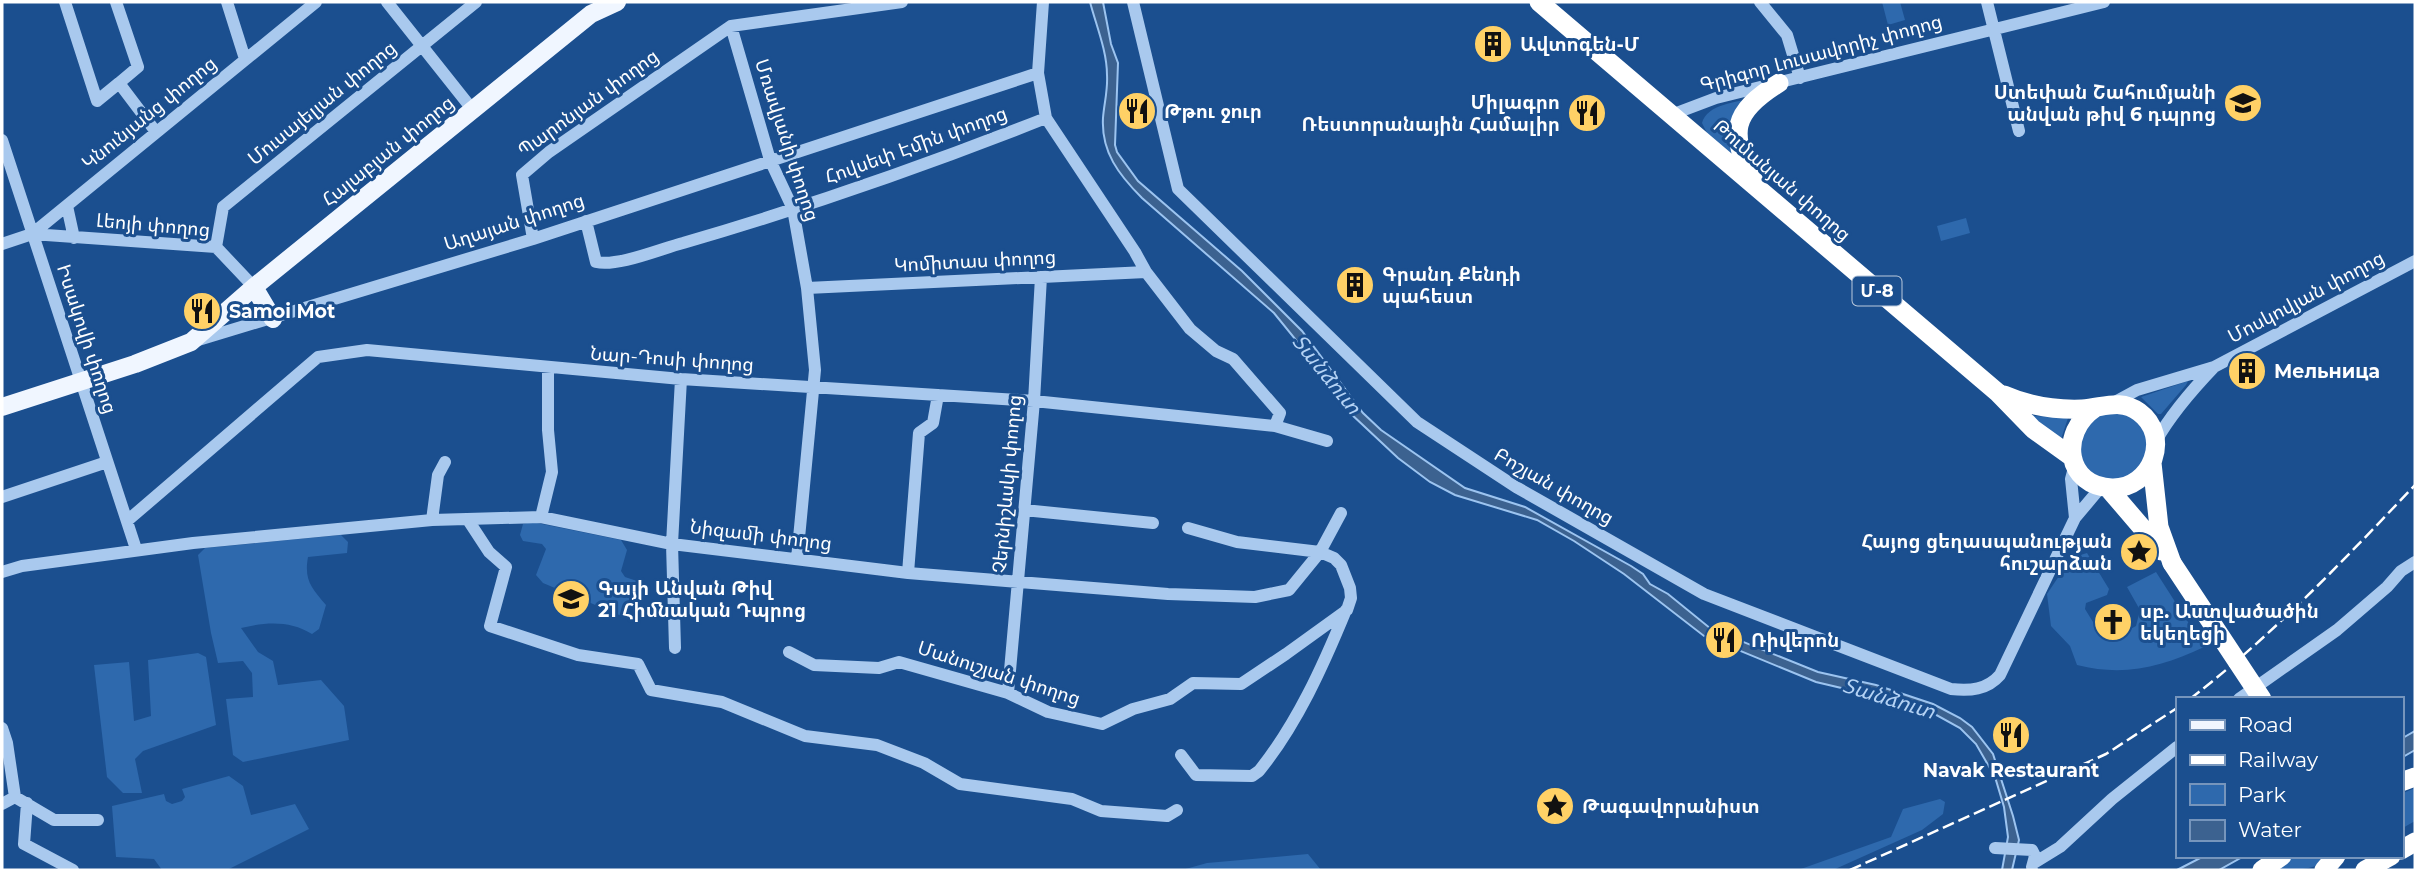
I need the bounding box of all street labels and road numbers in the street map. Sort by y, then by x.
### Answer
street label: Գրիգոր Լուսավորիչ փողոց [1697,10,1945,96]
street label: Մուսայելյան փողոց [243,36,401,170]
street label: Պարոնյան փողոց [513,44,663,162]
street label: Կնունյանց փողոց [77,52,221,174]
street label: Մռավյանի փողոց [750,56,824,224]
street label: Հալաբյան փողոց [318,91,458,211]
street label: Հովսեփ Էմին փողոց [822,101,1010,189]
street label: Թումանյան փողոց [1709,114,1855,246]
street label: Աղայան փողոց [441,188,587,256]
street label: Լեոյի փողոց [95,209,211,241]
street label: Կոմիտաս փողոց [893,245,1057,277]
street label: Մոսկովյան փողոց [2224,246,2388,348]
street label: Իսակովի փողոց [52,261,122,417]
road number: Մ-8 [1853,276,1902,306]
street label: Նար-Դոսի փողոց [589,342,755,376]
street label: Չերնիշևսկի փողոց [988,394,1026,574]
street label: Բոշյան փողոց [1490,443,1618,529]
street label: Նիզամի փողոց [689,515,833,555]
street label: Մանուշյան փողոց [915,636,1083,710]

